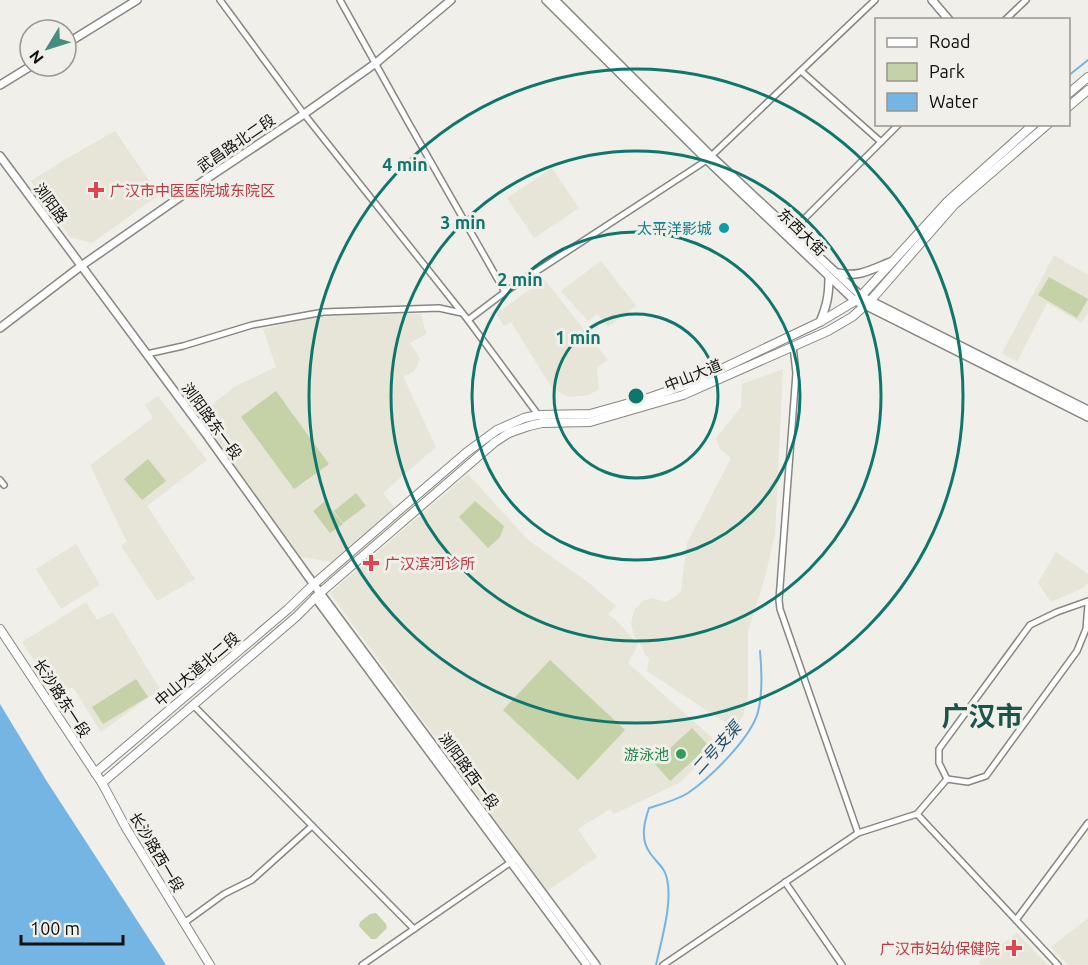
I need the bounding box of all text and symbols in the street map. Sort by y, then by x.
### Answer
north arrow [18,18,78,78]
legend [875,18,1070,126]
text: Road [929,31,971,51]
text: N [25,47,47,67]
text: Park [929,61,965,81]
text: Water [929,91,979,111]
street label: 武昌路北二段 [194,111,278,175]
text: 4 min [382,154,428,174]
street label: 浏阳路 [31,180,71,226]
marker: 广汉市中医医院城东院区 [87,181,105,199]
place label: 广汉市中医医院城东院区 [110,182,275,199]
street label: 东西大街 [775,205,829,259]
text: 3 min [440,212,486,232]
place label: 太平洋影城 [637,220,712,237]
marker: 太平洋影城 [717,221,731,235]
text: 2 min [497,269,543,289]
text: 1 min [555,327,601,347]
street label: 中山大道 [662,356,724,394]
street label: 浏阳路东一段 [179,380,245,462]
centre of rings [626,386,646,406]
marker: 广汉滨河诊所 [362,554,380,572]
place label: 广汉滨河诊所 [385,555,475,572]
street label: 中山大道北二段 [151,629,243,709]
street label: 长沙路东一段 [30,656,94,740]
district label: 广汉市 [942,701,1023,731]
water label: 二号支渠 [688,717,745,778]
street label: 浏阳路西一段 [436,730,502,812]
place label: 游泳池 [624,746,669,763]
marker: 游泳池 [674,747,688,761]
street label: 长沙路西一段 [127,809,187,895]
scale bar [21,908,123,946]
text: 100 m [30,918,80,938]
marker: 广汉市妇幼保健院 [1005,939,1023,957]
place label: 广汉市妇幼保健院 [880,940,1000,957]

